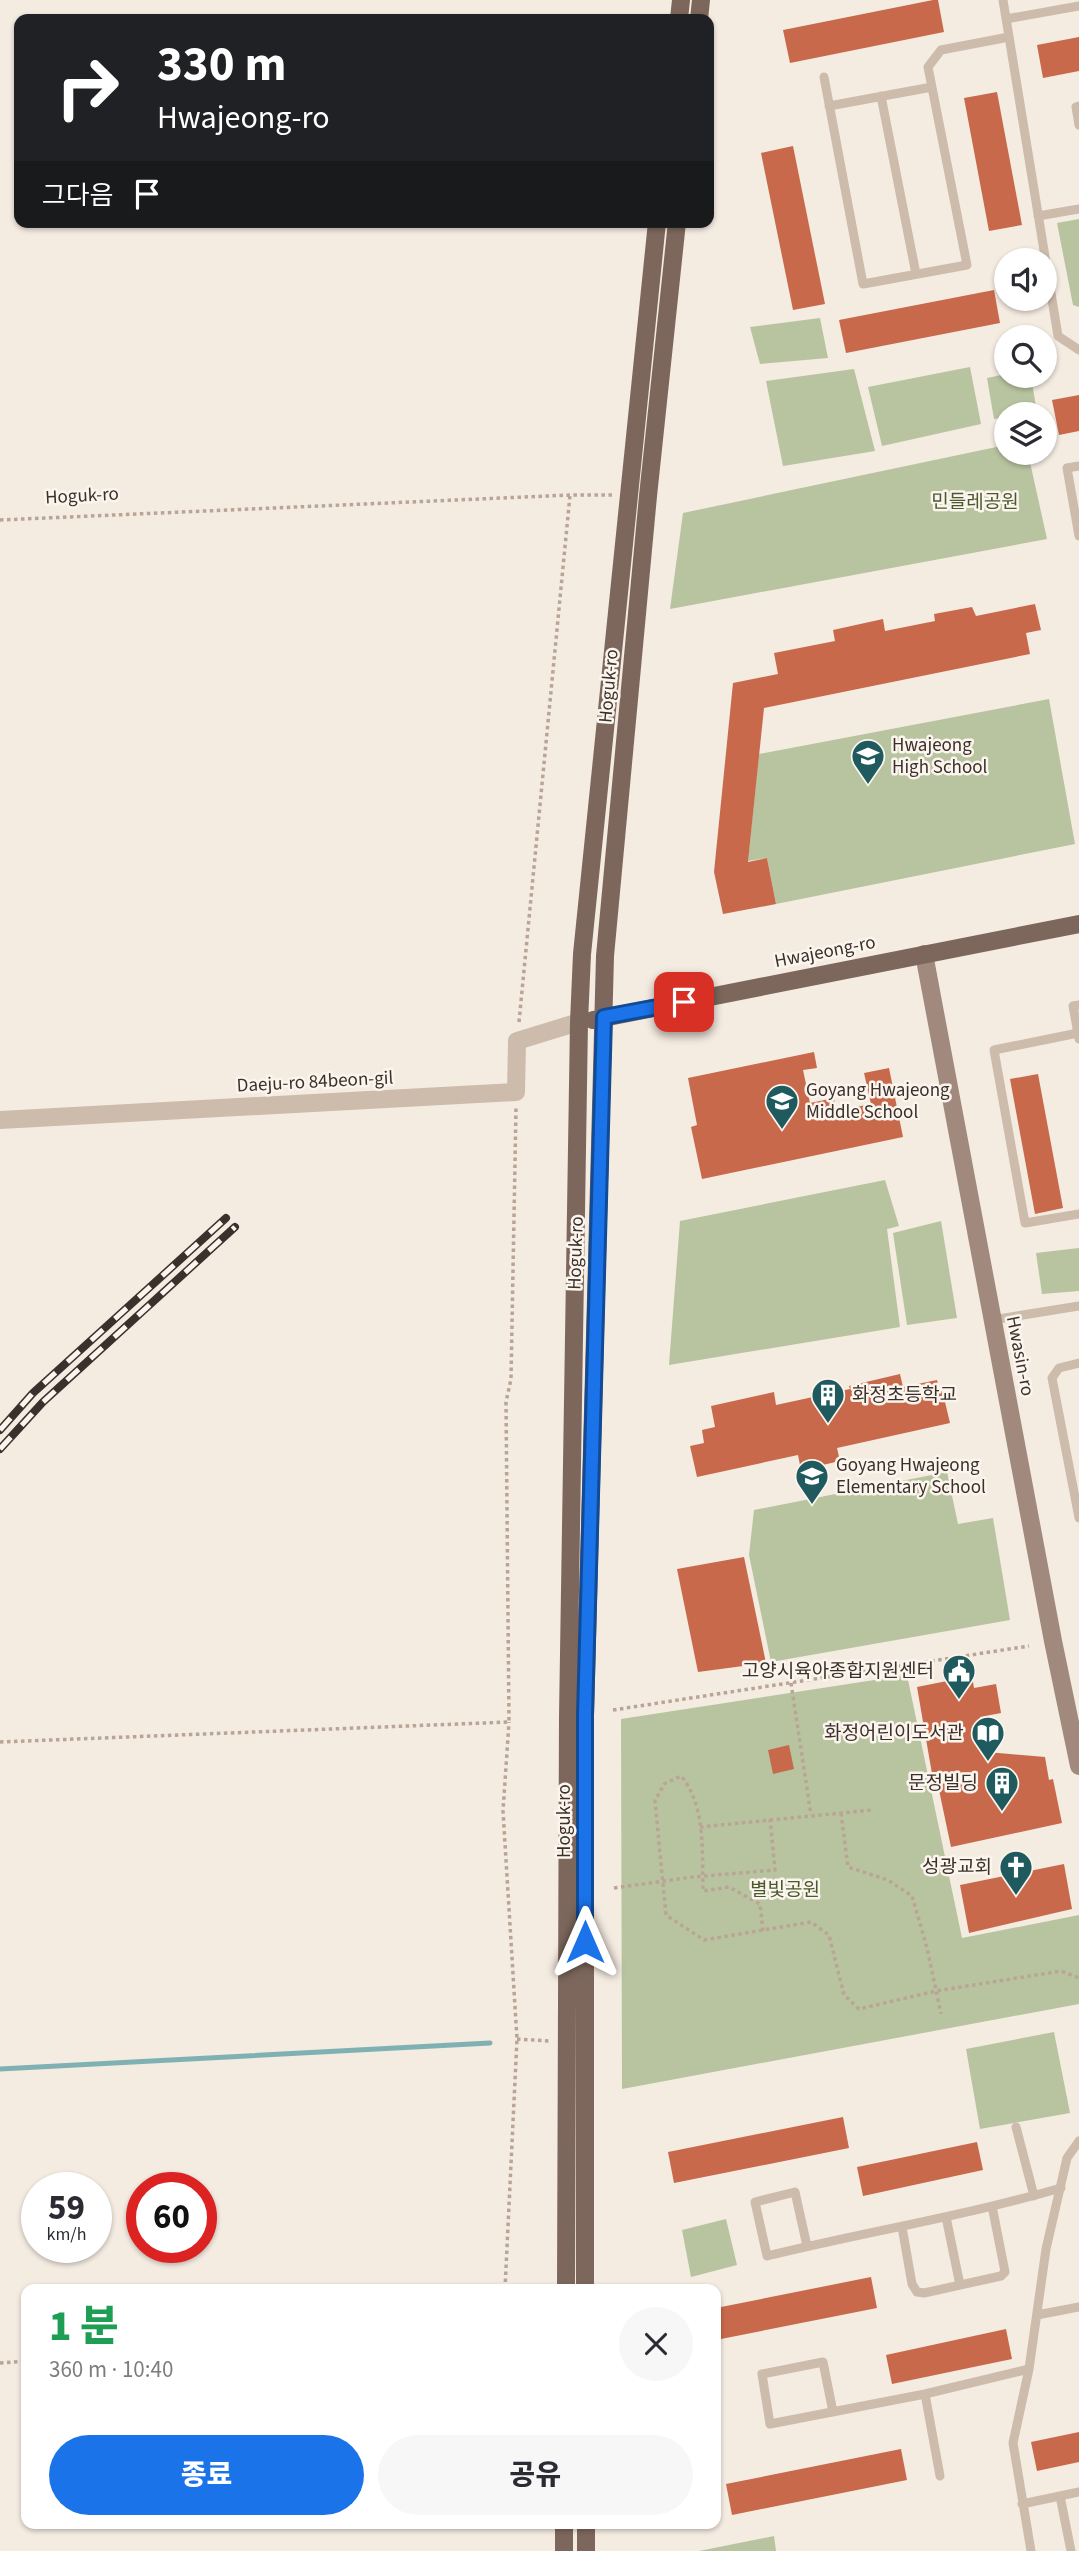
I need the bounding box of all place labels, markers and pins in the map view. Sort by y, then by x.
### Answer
place label: Hwajeong High School [892,732,988,781]
school or university icon: Hwajeong High School [849,737,887,786]
pin [654,972,714,1032]
place label: Goyang Hwajeong Middle School [806,1077,950,1126]
school or university icon: Goyang Hwajeong Middle School [763,1082,801,1131]
building icon: 화정초등학교 [809,1376,847,1425]
place label: 화정초등학교 [852,1382,957,1409]
place label: Goyang Hwajeong Elementary School [836,1452,986,1501]
school or university icon: Goyang Hwajeong Elementary School [793,1457,831,1506]
public building icon: 고양시육아종합지원센터 [940,1652,978,1701]
place label: 고양시육아종합지원센터 [742,1658,934,1685]
library icon: 화정어린이도서관 [969,1714,1007,1763]
place label: 화정어린이도서관 [824,1720,964,1747]
building icon: 문정빌딩 [983,1764,1021,1813]
place label: 문정빌딩 [908,1770,978,1797]
church icon: 성광교회 [997,1848,1035,1897]
place label: 성광교회 [922,1854,992,1881]

